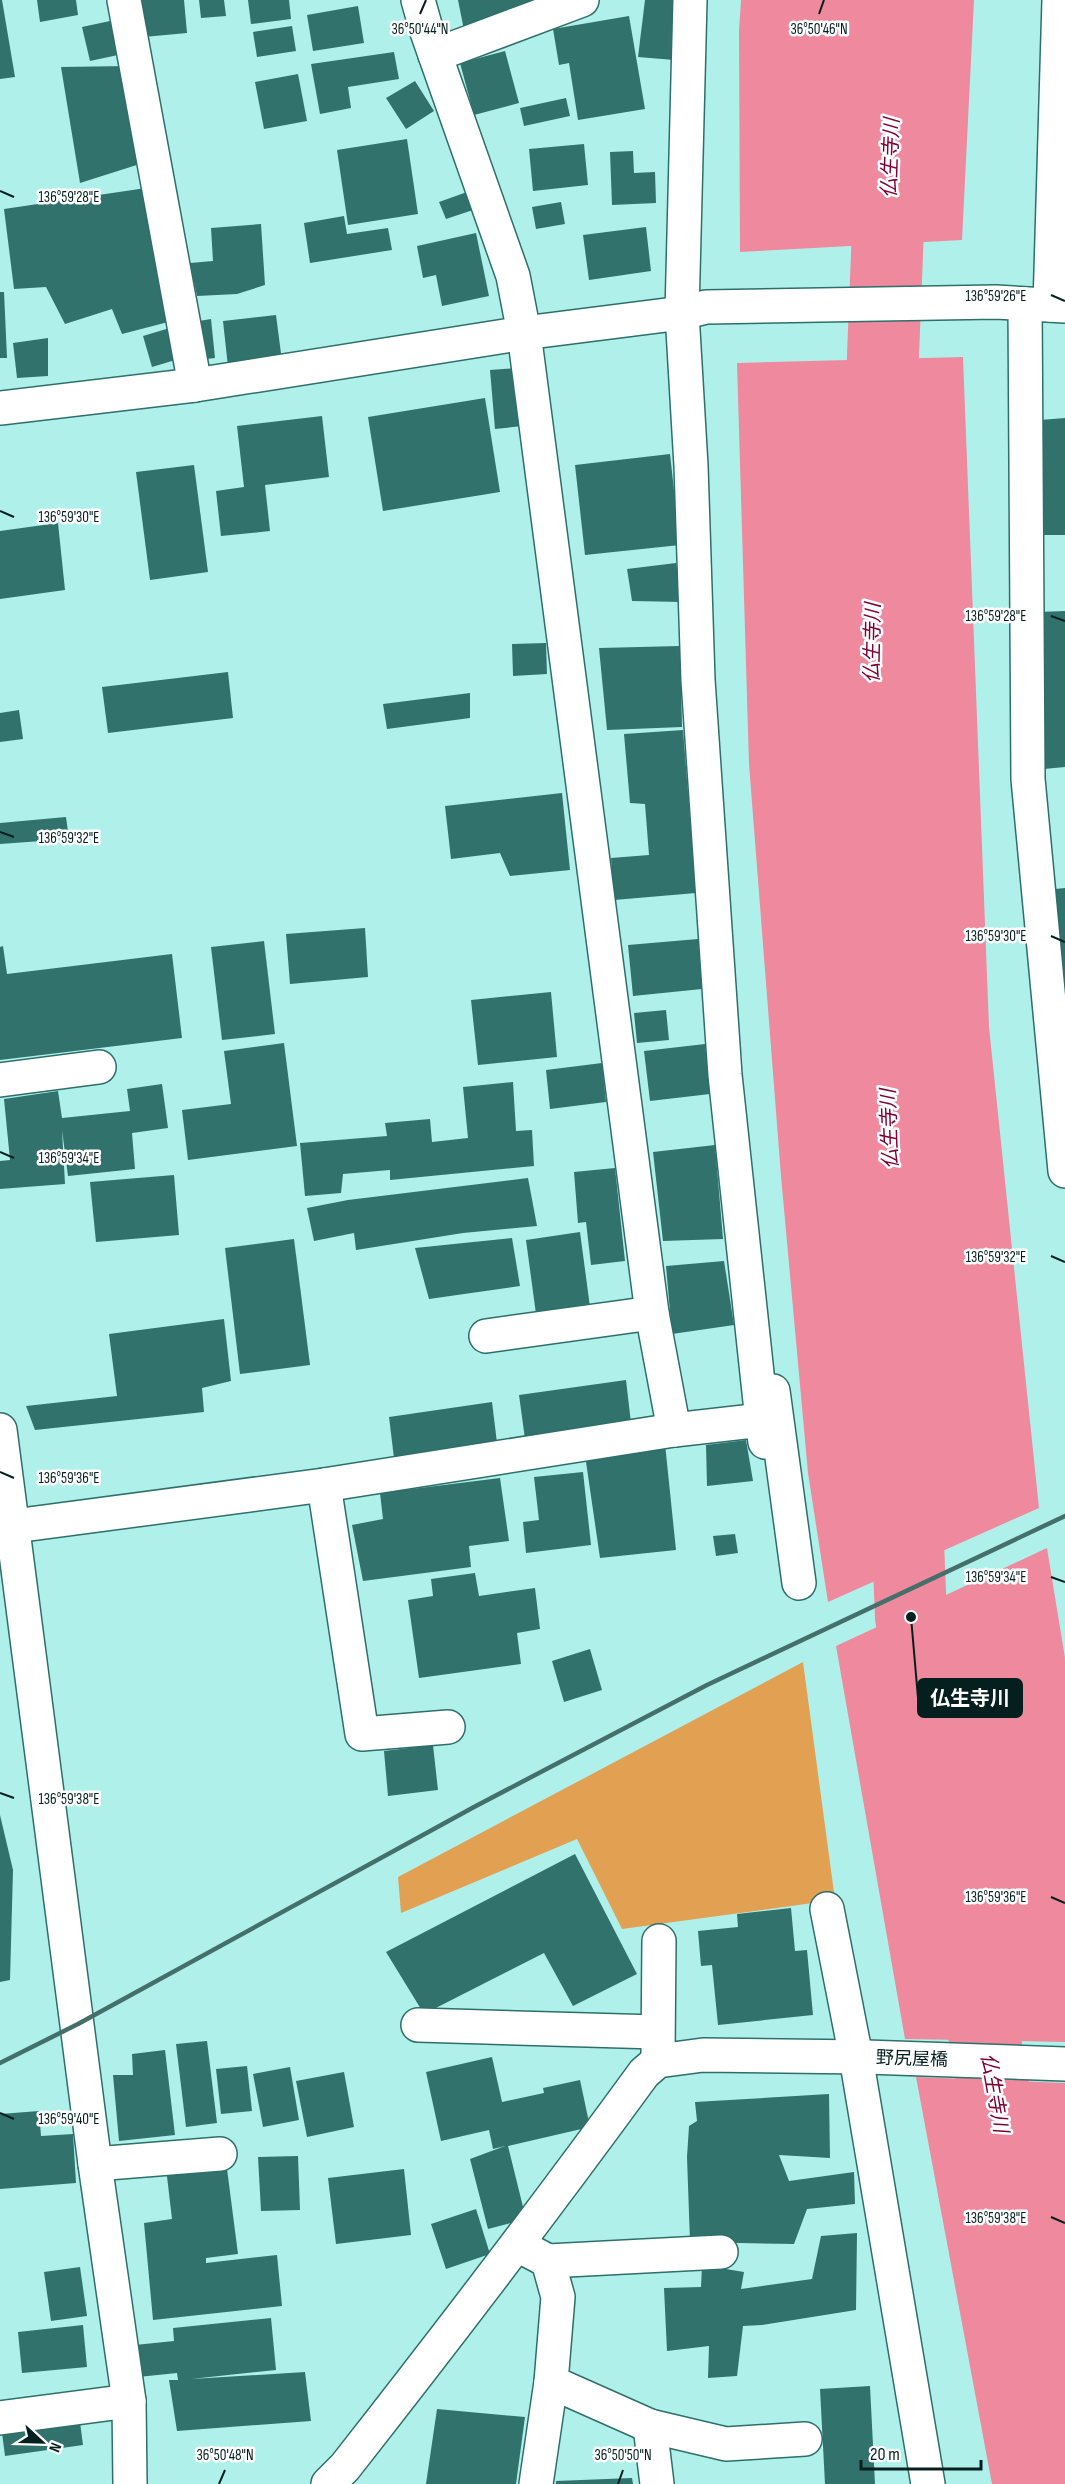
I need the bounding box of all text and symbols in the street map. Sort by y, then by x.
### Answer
text: 36°50'44"N [391,20,449,39]
text: 36°50'46"N [790,20,848,39]
water label: 仏生寺川 [878,116,904,198]
text: 136°59'28"E [39,188,99,207]
text: 136°59'26"E [966,287,1026,306]
text: 136°59'30"E [38,508,100,527]
water label: 仏生寺川 [860,601,886,683]
text: 136°59'28"E [966,607,1026,626]
text: 136°59'32"E [39,829,99,848]
text: 136°59'30"E [965,927,1027,946]
water label: 仏生寺川 [877,1087,903,1169]
text: 136°59'34"E [39,1149,99,1168]
text: 136°59'32"E [966,1248,1026,1267]
text: 136°59'36"E [39,1469,99,1488]
text: 136°59'34"E [966,1568,1026,1587]
callout: 仏生寺川 [918,1679,1022,1717]
text: 仏生寺川 [930,1687,1010,1711]
text: 136°59'38"E [39,1790,99,1809]
text: 136°59'36"E [966,1888,1026,1907]
street label: 野尻屋橋 [876,2047,948,2071]
water label: 仏生寺川 [975,2052,1013,2136]
text: 136°59'40"E [38,2110,100,2129]
text: 136°59'38"E [966,2209,1026,2228]
north arrow [12,2412,72,2472]
scale bar [861,2433,981,2471]
text: N [44,2440,65,2455]
text: 20 m [870,2444,900,2465]
text: 36°50'48"N [196,2446,254,2465]
text: 36°50'50"N [594,2446,652,2465]

